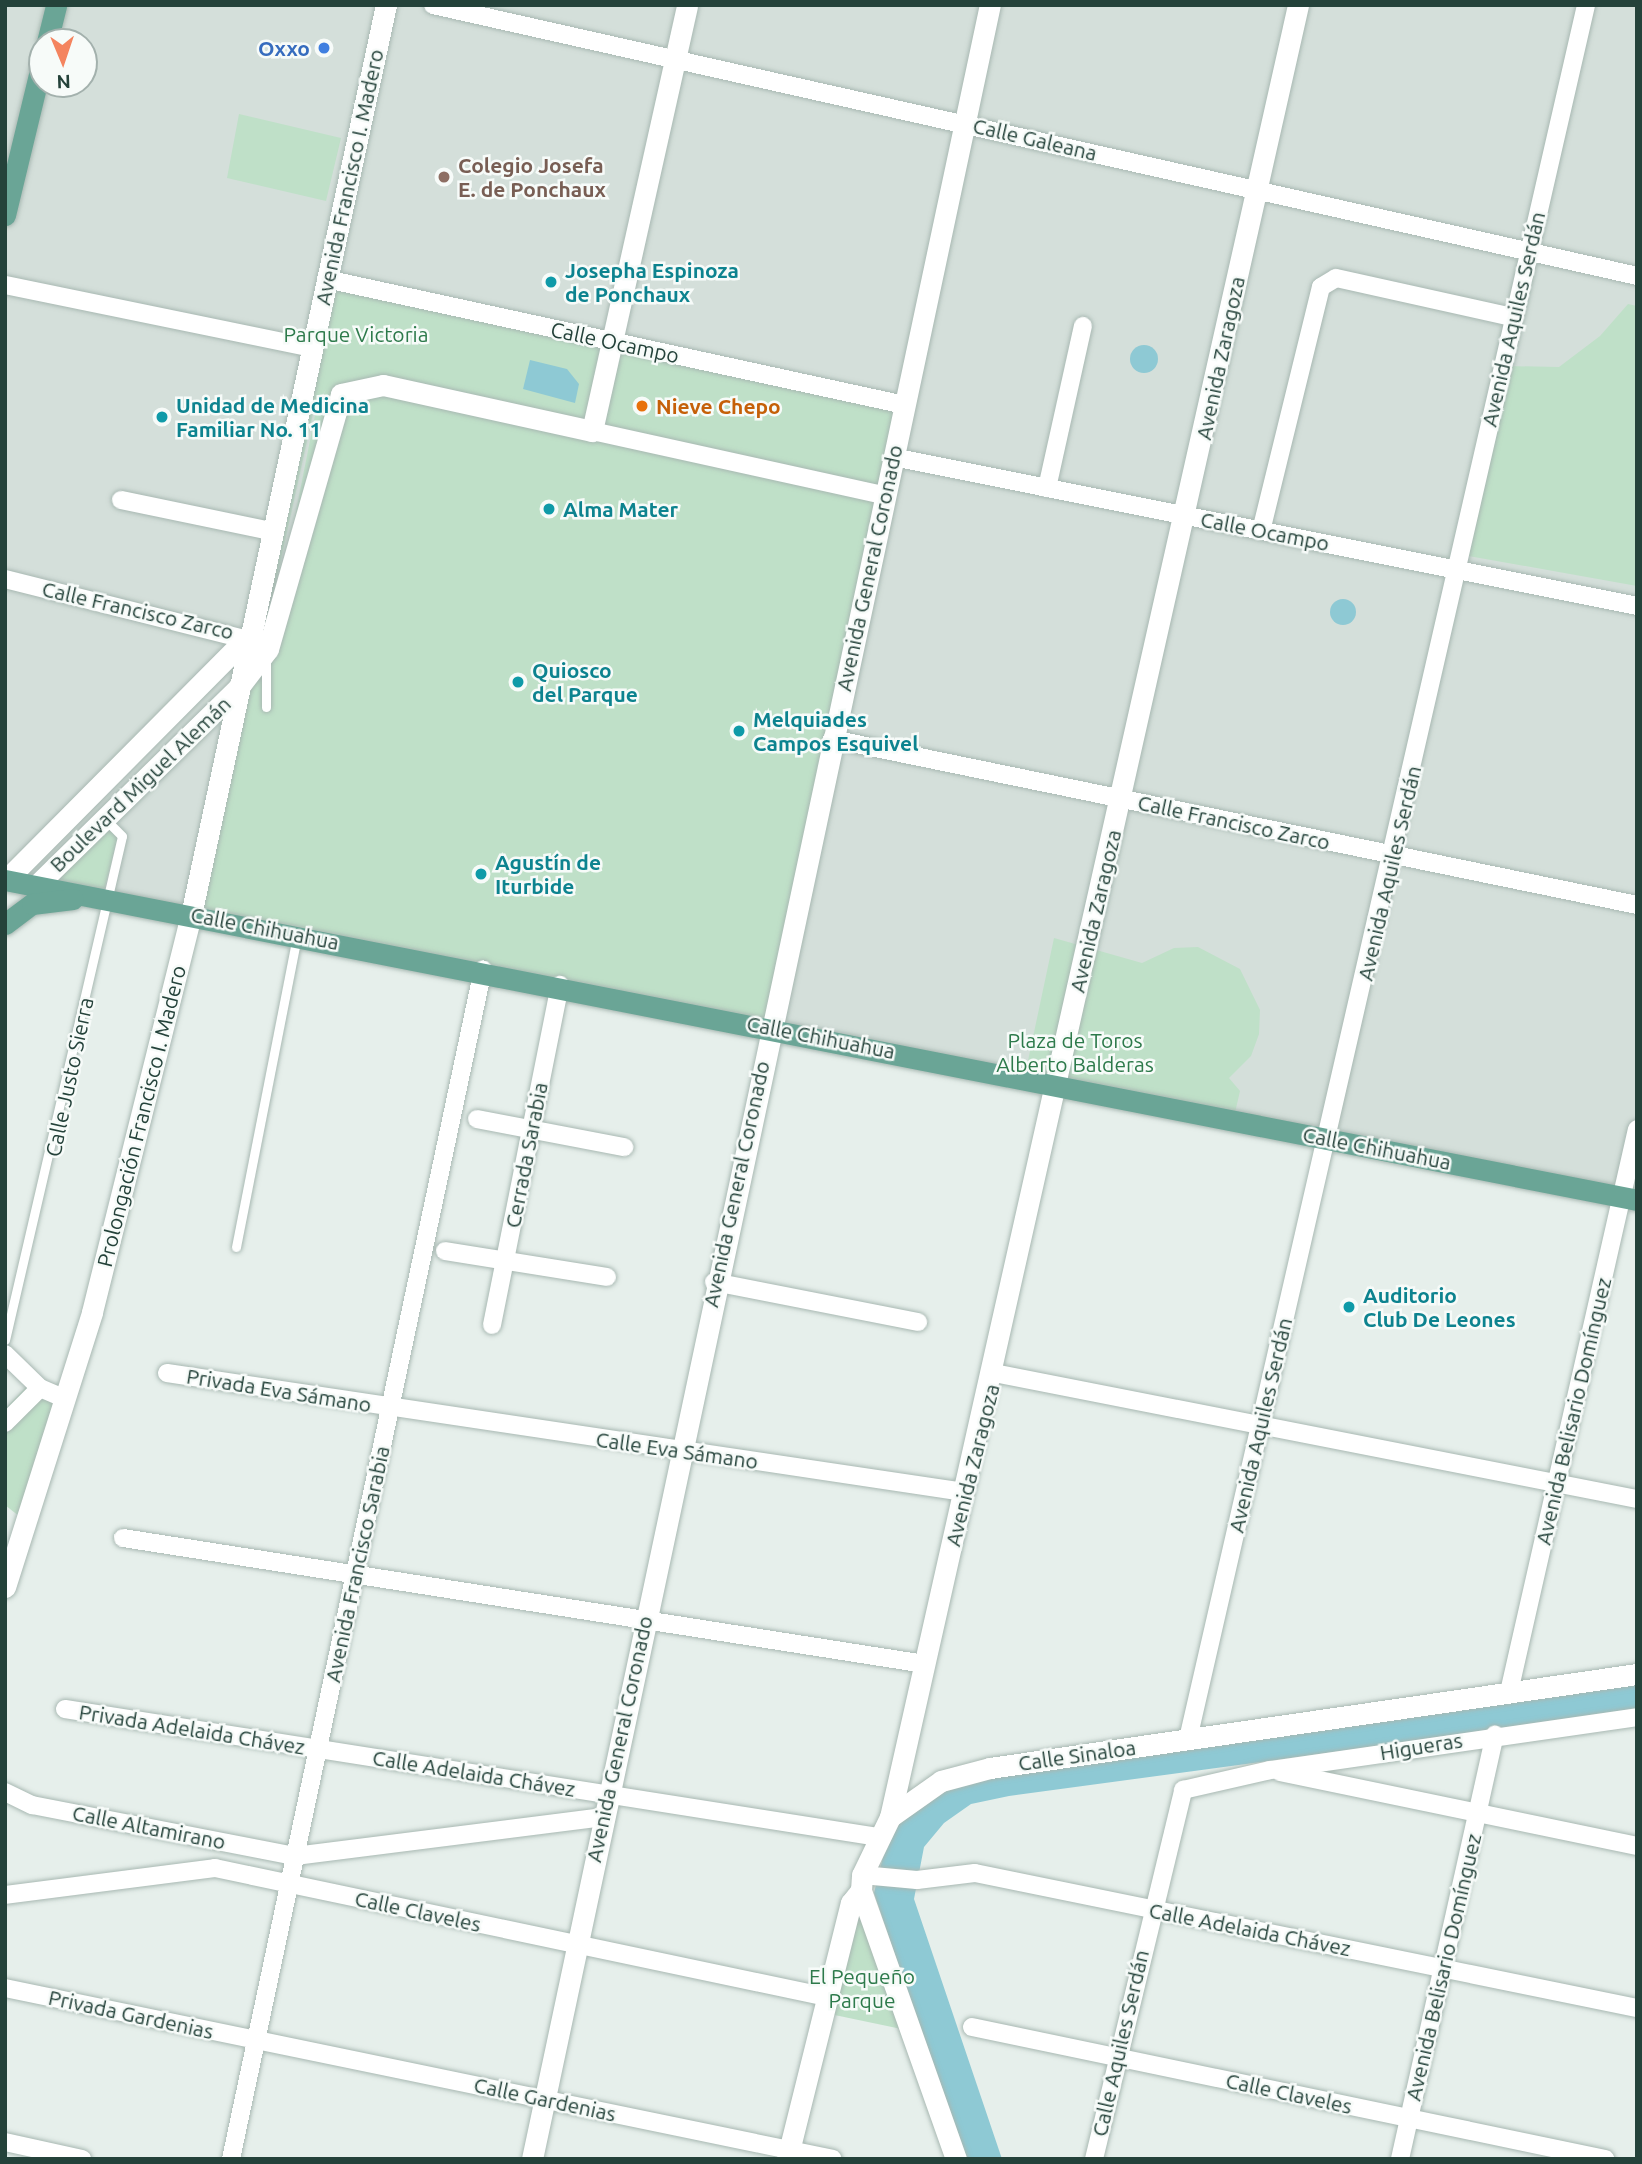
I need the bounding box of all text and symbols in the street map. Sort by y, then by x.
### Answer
north arrow [28,28,98,98]
place label: Oxxo [258,35,310,61]
marker: Oxxo [316,40,332,56]
street label: Avenida Francisco I. Madero [310,47,388,307]
text: N [56,71,71,93]
street label: Calle Galeana [971,112,1099,166]
place label: Colegio Josefa E. de Ponchaux [458,152,606,202]
marker: Colegio Josefa E. de Ponchaux [436,169,452,185]
street label: Avenida Aquiles Serdán [1476,209,1550,429]
place label: Josepha Espinoza de Ponchaux [565,257,739,307]
marker: Josepha Espinoza de Ponchaux [543,274,559,290]
street label: Avenida Zaragoza [1190,274,1250,442]
street label: Calle Ocampo [549,316,681,368]
park label: Parque Victoria [283,321,429,347]
place label: Unidad de Medicina Familiar No. 11 [176,392,369,442]
place label: Nieve Chepo [656,393,781,419]
marker: Nieve Chepo [634,398,650,414]
marker: Unidad de Medicina Familiar No. 11 [154,409,170,425]
street label: Avenida General Coronado [831,443,907,693]
place label: Alma Mater [563,496,678,522]
marker: Alma Mater [541,501,557,517]
street label: Calle Ocampo [1199,506,1331,556]
street label: Calle Francisco Zarco [40,576,236,644]
place label: Quiosco del Parque [532,657,638,707]
marker: Quiosco del Parque [510,674,526,690]
street label: Boulevard Miguel Alemán [44,691,236,877]
place label: Melquiades Campos Esquivel [753,706,919,756]
marker: Melquiades Campos Esquivel [731,723,747,739]
street label: Avenida Aquiles Serdán [1352,763,1426,983]
street label: Calle Francisco Zarco [1136,789,1332,855]
street label: Avenida Zaragoza [1064,827,1126,995]
place label: Agustín de Iturbide [495,849,601,899]
marker: Agustín de Iturbide [473,866,489,882]
street label: Calle Chihuahua [189,901,341,955]
street label: Prolongación Francisco I. Madero [91,963,191,1269]
street label: Calle Justo Sierra [40,995,98,1159]
street label: Calle Chihuahua [745,1010,897,1064]
park label: Plaza de Toros Alberto Balderas [996,1027,1154,1077]
street label: Avenida General Coronado [698,1059,774,1309]
street label: Cerrada Sarabia [500,1080,552,1230]
street label: Calle Chihuahua [1301,1121,1453,1175]
street label: Avenida Belisario Domínguez [1530,1275,1616,1547]
place label: Auditorio Club De Leones [1363,1282,1516,1332]
marker: Auditorio Club De Leones [1341,1299,1357,1315]
street label: Avenida Aquiles Serdán [1223,1315,1297,1535]
street label: Privada Eva Sámano [185,1363,373,1417]
street label: Avenida Zaragoza [940,1381,1004,1549]
street label: Calle Eva Sámano [594,1426,760,1474]
street label: Avenida Francisco Sarabia [320,1443,394,1685]
street label: Avenida General Coronado [581,1614,657,1864]
street label: Privada Adelaida Chávez [77,1699,307,1759]
street label: Higueras [1378,1727,1464,1765]
street label: Calle Sinaloa [1017,1734,1137,1776]
street label: Calle Adelaida Chávez [371,1745,577,1801]
street label: Calle Altamirano [70,1800,228,1854]
street label: Avenida Belisario Domínguez [1400,1831,1486,2103]
street label: Calle Claveles [353,1885,483,1937]
street label: Calle Adelaida Chávez [1147,1897,1353,1961]
street label: Calle Aquiles Serdán [1086,1947,1154,2139]
park label: El Pequeño Parque [809,1963,915,2013]
street label: Privada Gardenias [46,1984,216,2044]
street label: Calle Claveles [1224,2067,1354,2119]
street label: Calle Gardenias [472,2072,618,2126]

